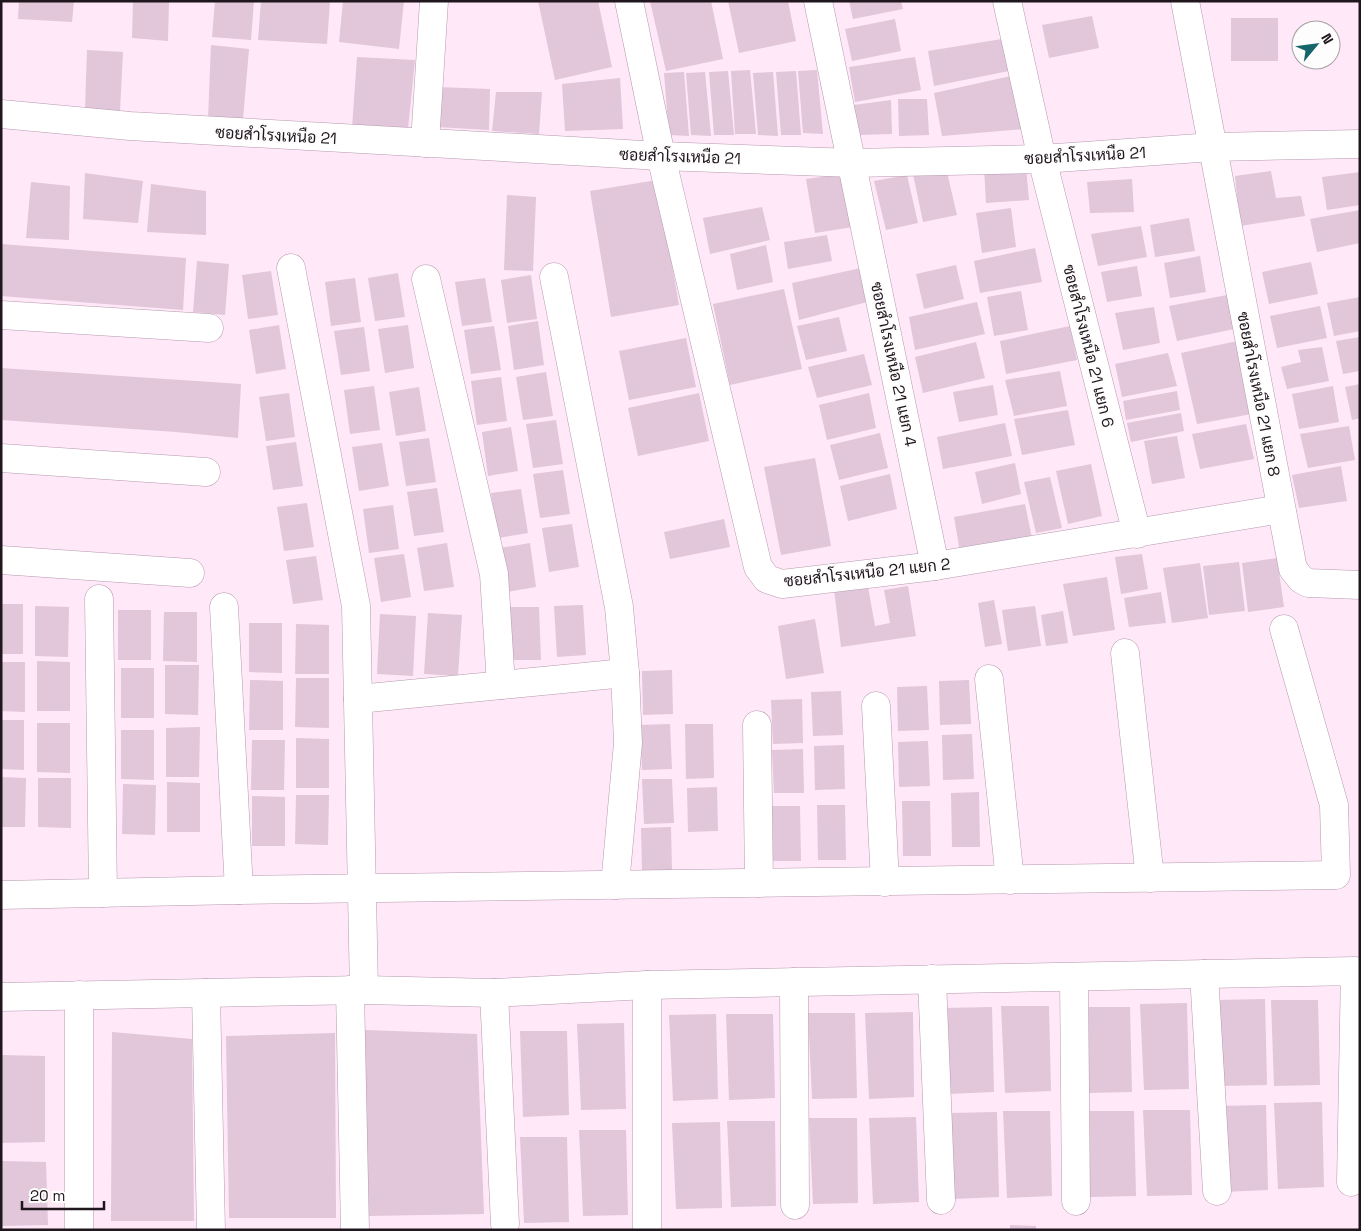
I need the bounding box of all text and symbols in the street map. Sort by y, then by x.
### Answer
north arrow [1291,20,1341,70]
text: N [1317,30,1338,47]
street label: ซอยสำโรงเหนือ 21 [215,121,337,149]
street label: ซอยสำโรงเหนือ 21 [1024,141,1146,169]
street label: ซอยสำโรงเหนือ 21 [619,143,741,169]
street label: ซอยสำโรงเหนือ 21 แยก 6 [1058,262,1120,430]
street label: ซอยสำโรงเหนือ 21 แยก 4 [866,280,922,448]
street label: ซอยสำโรงเหนือ 21 แยก 8 [1232,310,1286,478]
street label: ซอยสำโรงเหนือ 21 แยก 2 [783,552,951,592]
scale bar [22,1178,105,1210]
text: 20 m [30,1186,65,1205]

